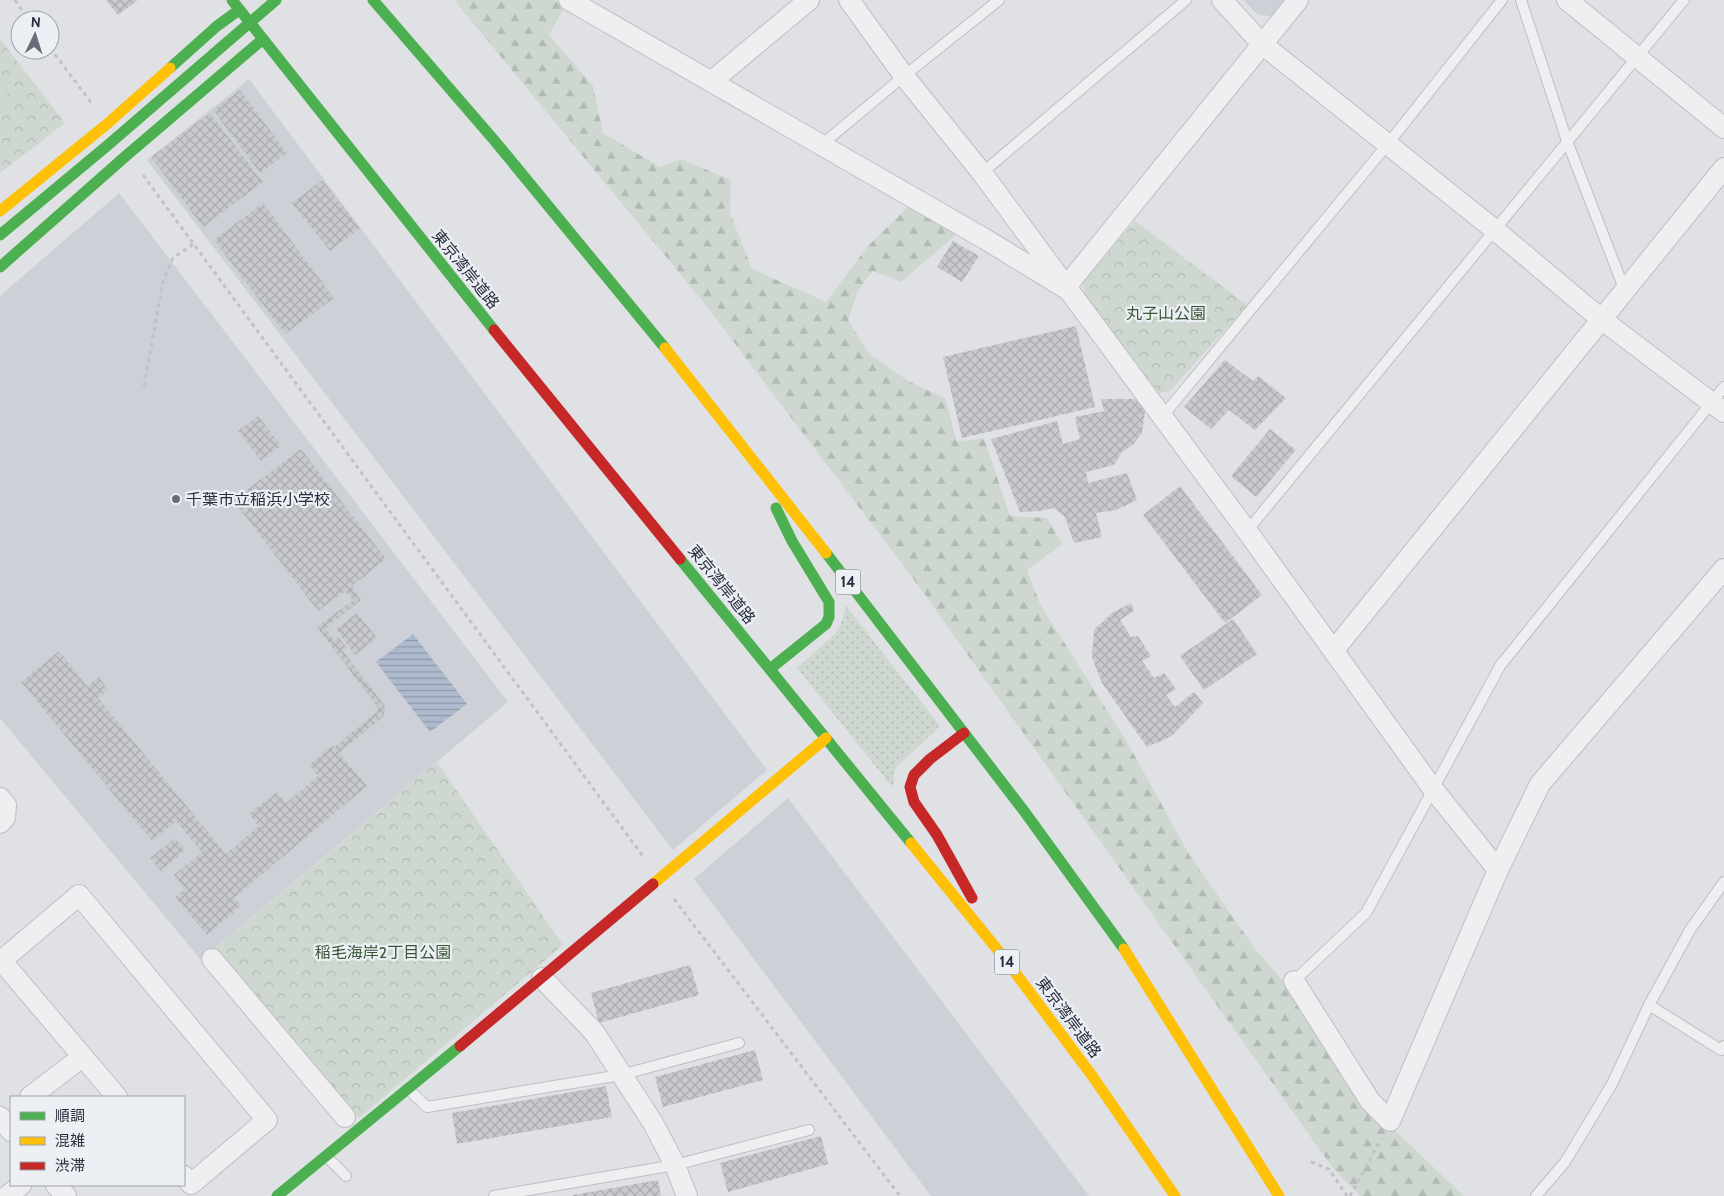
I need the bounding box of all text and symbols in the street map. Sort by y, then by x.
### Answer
north arrow [10,10,60,60]
text: N [30,13,41,31]
street label: 東京湾岸道路 [428,226,503,313]
park label: 丸子山公園 [1126,304,1206,323]
place label: 千葉市立稲浜小学校 [186,490,330,509]
marker: 千葉市立稲浜小学校 [170,493,182,505]
street label: 東京湾岸道路 [684,541,759,628]
road number: 14 [836,570,860,594]
park label: 稲毛海岸2丁目公園 [315,943,451,962]
road number: 14 [994,950,1020,974]
street label: 東京湾岸道路 [1032,973,1105,1061]
legend [10,1096,185,1186]
text: 順調 [55,1107,85,1125]
text: 混雑 [55,1132,85,1150]
text: 渋滞 [55,1157,85,1175]

